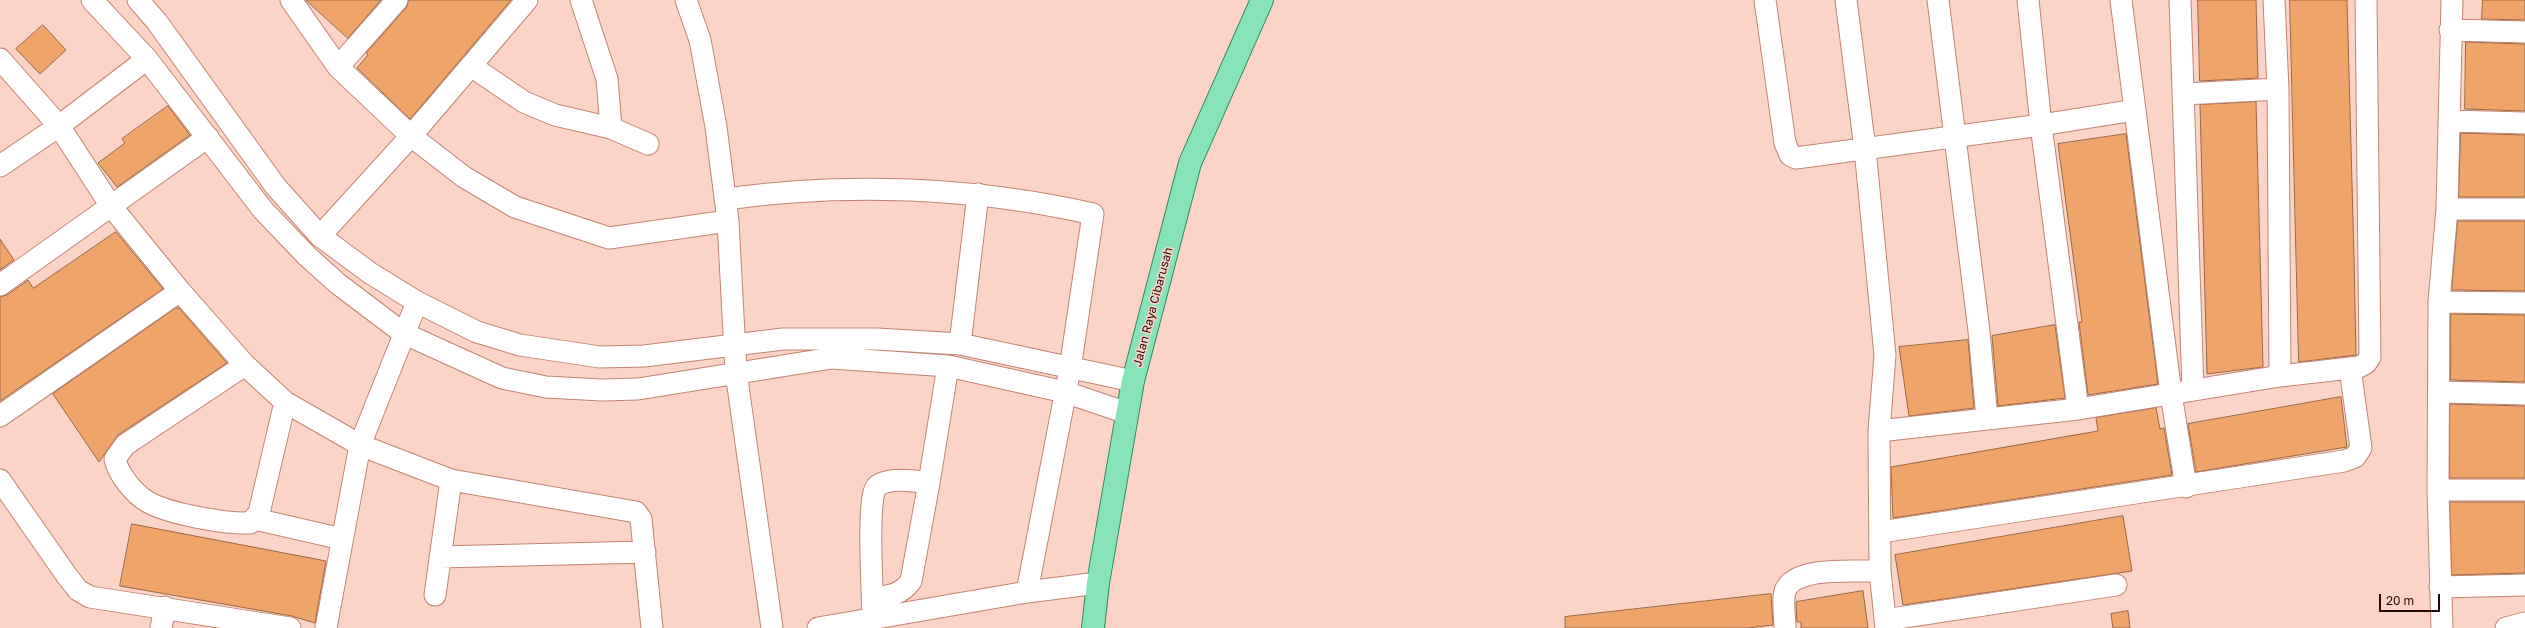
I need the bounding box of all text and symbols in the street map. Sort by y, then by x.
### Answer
street label: Jalan Raya Cibarusah [1130,246,1176,368]
scale bar [2381,586,2442,612]
text: 20 m [2386,593,2414,608]

